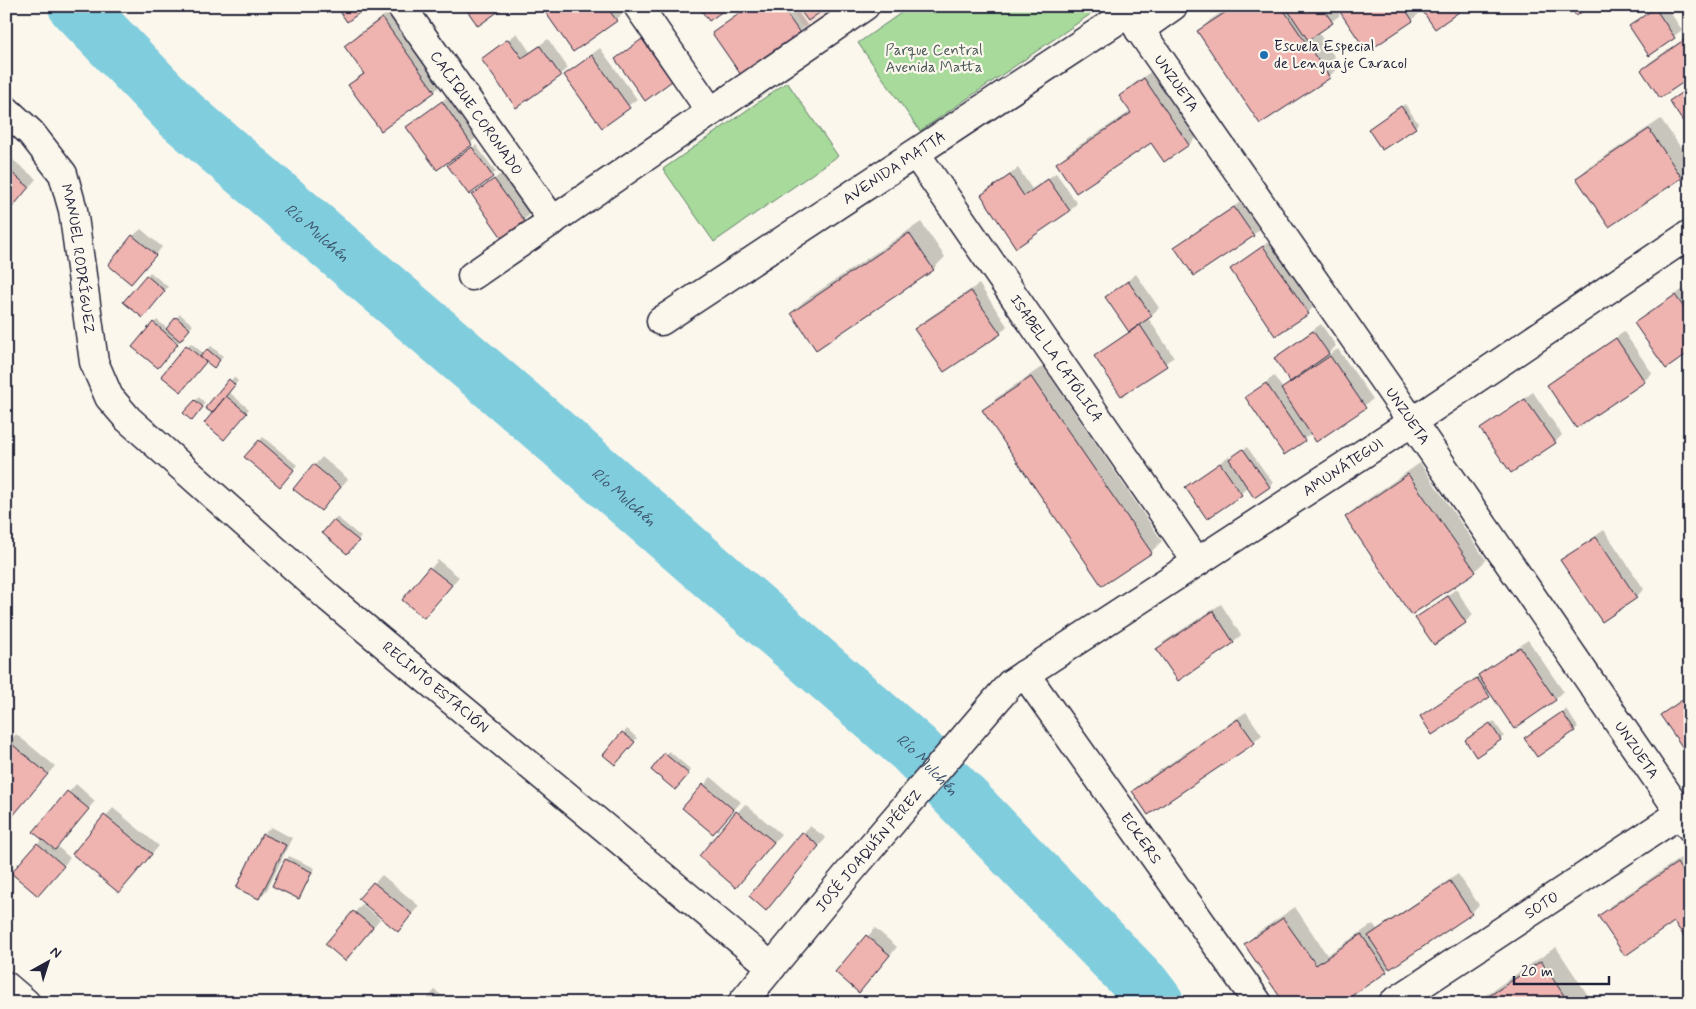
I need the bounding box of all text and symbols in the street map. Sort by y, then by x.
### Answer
place label: Escuela Especial de Lenguaje Caracol [1274,37,1407,74]
park label: Parque Central Avenida Matta [885,41,983,78]
street label: CACIQUE CORONADO [425,47,527,180]
marker: Escuela Especial de Lenguaje Caracol [1258,49,1270,61]
street label: UNZUETA [1149,51,1203,116]
street label: AVENIDA MATTA [839,127,950,209]
street label: MANUEL RODRÍGUEZ [55,182,99,335]
water label: Río Mulchén [279,199,353,267]
street label: ISABEL LA CATÓLICA [1005,291,1107,427]
street label: UNZUETA [1380,384,1434,449]
street label: AMUNÁTEGUI [1299,434,1388,502]
water label: Río Mulchén [586,463,660,531]
street label: RECINTO ESTACIÓN [378,637,493,738]
street label: UNZUETA [1609,718,1663,783]
water label: Río Mulchén [892,730,962,801]
street label: JOSÉ JOAQUÍN PÉREZ [812,785,927,917]
street label: ECKERS [1115,809,1166,868]
street label: SOTO [1521,887,1563,924]
north arrow [22,936,72,986]
text: N [46,943,65,963]
scale bar [1514,954,1608,986]
text: 20 m [1521,962,1553,982]

